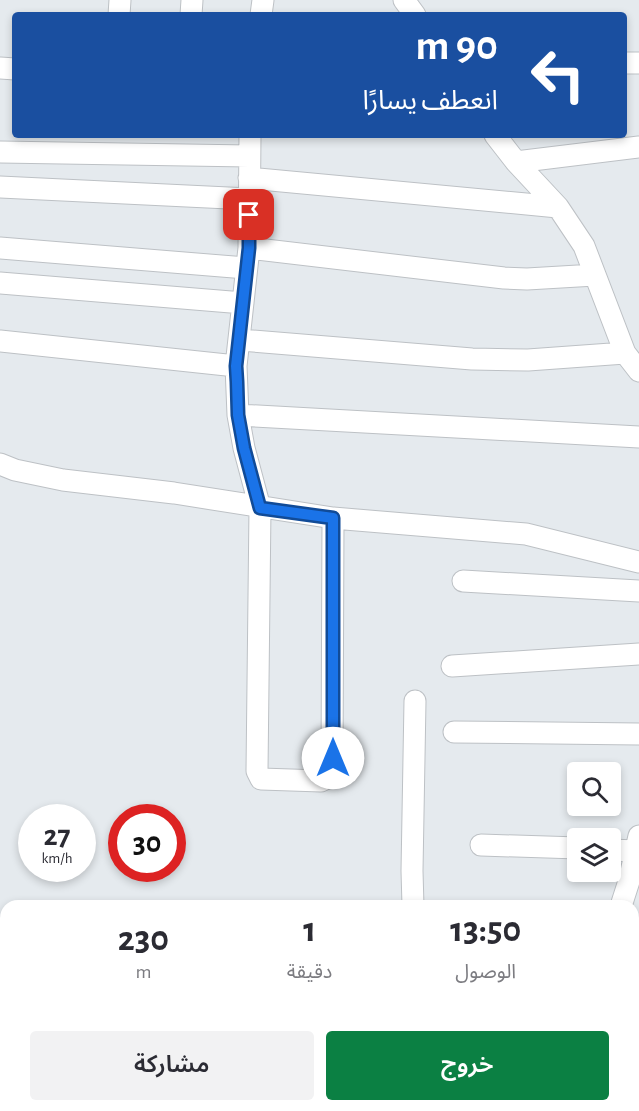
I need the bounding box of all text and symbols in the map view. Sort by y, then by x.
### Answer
text: 90 m [416,25,498,67]
icon: left [519,36,597,114]
text: انعطف يسارًا [362,87,498,114]
pin [223,189,274,240]
icon: arrive [232,198,265,231]
position arrow [301,726,365,790]
map controls [567,762,621,882]
button: search [567,762,621,816]
speed limit sign: 30 [108,804,186,882]
text: 27 [43,821,71,851]
button: layers [567,828,621,882]
text: km/h [42,851,72,866]
text: 1 [303,912,316,948]
text: 13:50 [450,912,521,948]
text: 230 [118,921,169,957]
text: m [135,962,151,982]
text: دقيقة [287,962,332,982]
text: الوصول [455,962,516,982]
button: مشاركة [30,1031,314,1100]
button: خروج [326,1031,609,1100]

